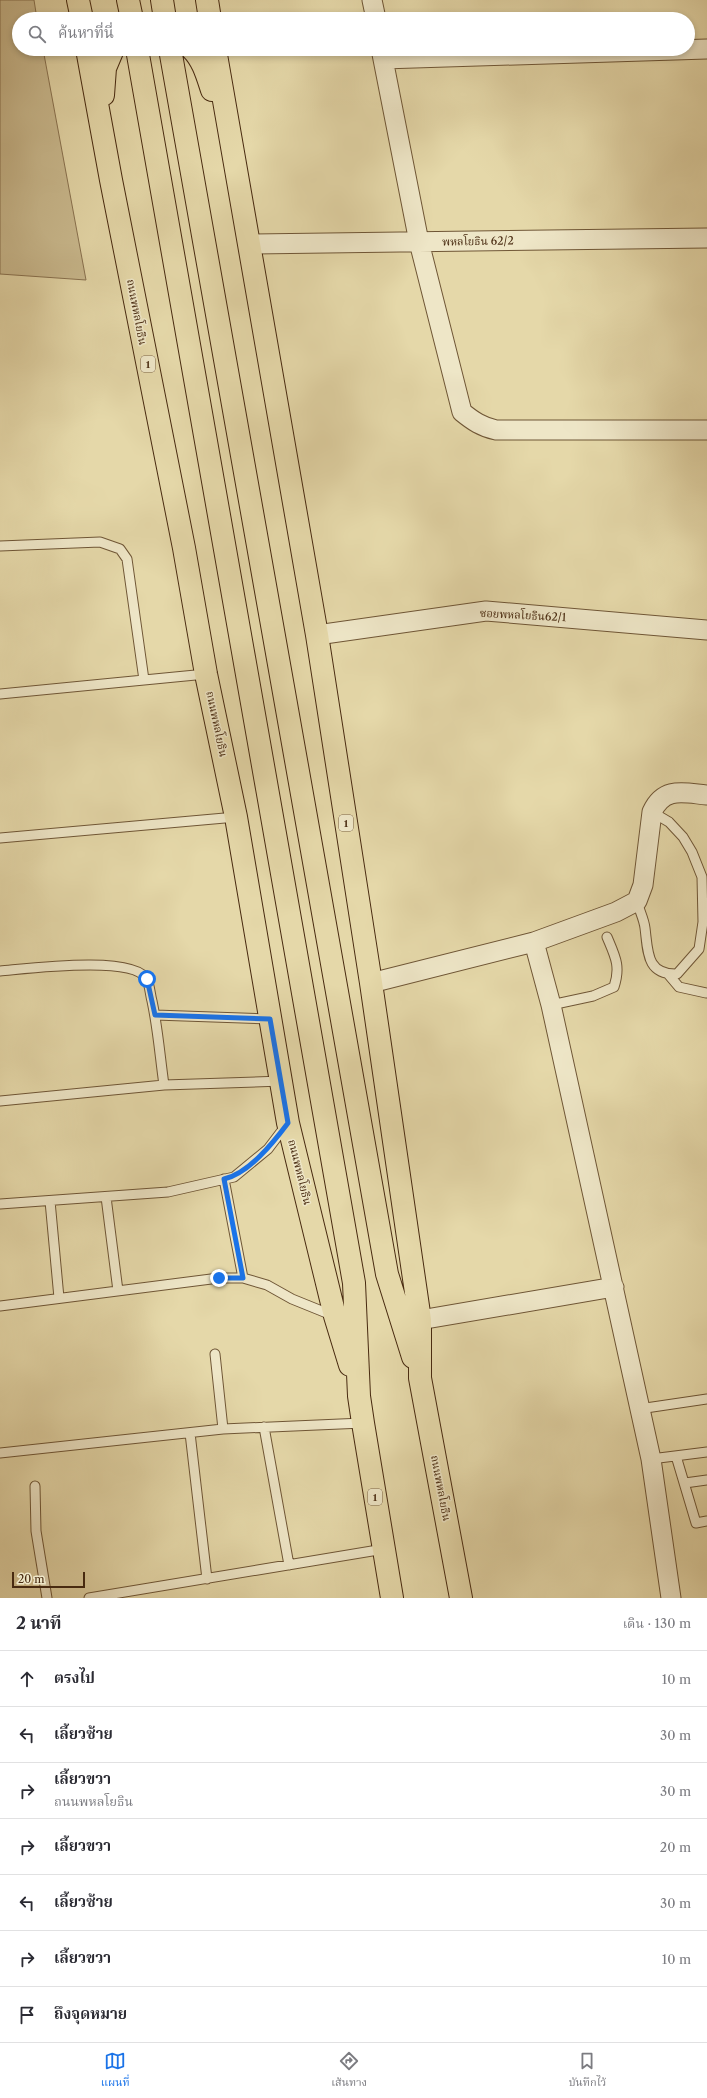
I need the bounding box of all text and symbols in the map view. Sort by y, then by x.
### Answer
search box [12,12,695,56]
icon: search [26,23,48,45]
text: ค้นหาที่นี่ [58,23,114,42]
street label: พหลโยธิน 62/2 [442,233,514,249]
street label: ถนนพหลโยธิน [124,278,150,346]
road number: 1 [141,356,155,372]
street label: ซอยพหลโยธิน62/1 [479,606,567,624]
street label: ถนนพหลโยธิน [203,690,231,758]
road number: 1 [339,815,353,831]
route start [138,970,156,988]
street label: ถนนพหลโยธิน [285,1138,315,1206]
route end [210,1269,228,1287]
street label: ถนนพหลโยธิน [428,1454,454,1522]
road number: 1 [368,1489,382,1505]
scale bar [12,1570,85,1589]
text: 20 m [18,1572,44,1586]
text: 2 นาที [16,1613,61,1633]
text: เดิน · 130 m [623,1615,691,1631]
icon: ahead [16,1668,38,1690]
text: ตรงไป [54,1668,95,1687]
text: 10 m [662,1671,691,1687]
icon: left [16,1724,38,1746]
text: เลี้ยวซ้าย [54,1724,113,1743]
text: 30 m [660,1727,691,1743]
text: เลี้ยวขวา [54,1769,111,1788]
icon: right [16,1780,38,1802]
text: 30 m [660,1783,691,1799]
text: ถนนพหลโยธิน [54,1793,133,1809]
icon: right [16,1836,38,1858]
text: เลี้ยวขวา [54,1836,111,1855]
text: 20 m [660,1839,691,1855]
icon: left [16,1892,38,1914]
text: เลี้ยวซ้าย [54,1892,113,1911]
text: 30 m [660,1895,691,1911]
icon: right [16,1948,38,1970]
text: เลี้ยวขวา [54,1948,111,1967]
text: 10 m [662,1951,691,1967]
icon: arrive [16,2004,38,2026]
text: ถึงจุดหมาย [54,2004,127,2023]
tab: แผนที่ [101,2050,130,2092]
tab: เส้นทาง [331,2050,367,2092]
tab: บันทึกไว้ [569,2050,606,2092]

